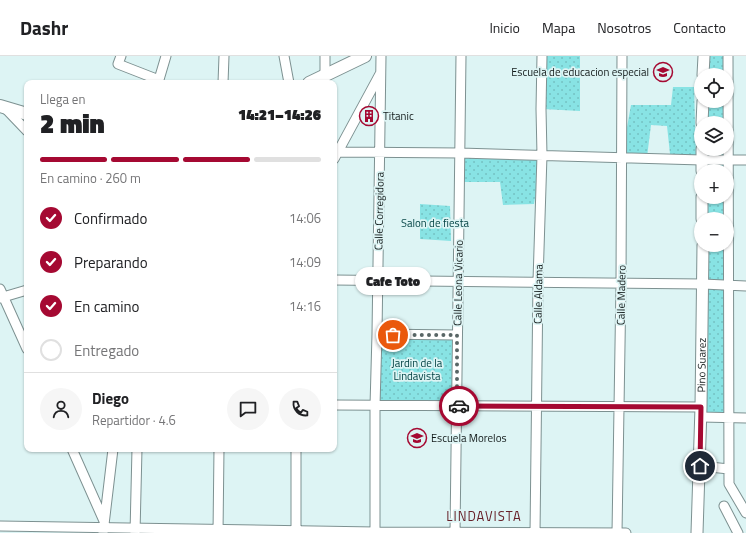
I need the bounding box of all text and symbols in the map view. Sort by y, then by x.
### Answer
text: Dashr [20,13,68,42]
text: Inicio [489,17,520,38]
text: Mapa [542,17,575,38]
text: Nosotros [597,17,651,38]
text: Contacto [673,17,726,38]
school or university icon: Escuela de educacion especial [652,61,674,83]
place label: Escuela de educacion especial [511,64,649,80]
map controls [694,68,734,252]
button: locate [694,68,734,108]
text: Llega en [40,89,85,109]
text: 14:21–14:26 [238,103,321,126]
text: 2 min [40,104,105,143]
building icon: Titanic [358,105,380,127]
place label: Titanic [383,108,414,124]
button: layers [694,116,734,156]
button: + [694,164,734,204]
text: En camino · 260 m [40,168,141,188]
street label: Calle Corregidora [370,171,388,250]
icon: check [40,207,62,229]
text: Confirmado [74,207,147,230]
text: 14:06 [289,208,321,228]
button: − [694,212,734,252]
park label: Salon de fiesta [401,215,470,231]
street label: Calle Leona Vicario [449,240,467,326]
icon: check [40,251,62,273]
text: Preparando [74,251,148,274]
text: 14:09 [289,252,321,272]
street label: Calle Aldama [529,264,547,324]
street label: Calle Madero [612,265,630,325]
callout: Cafe Toto [355,267,431,295]
text: Cafe Toto [366,271,420,291]
icon: check [40,295,62,317]
text: En camino [74,295,140,318]
text: 14:16 [289,296,321,316]
pin [376,318,410,352]
icon: bag [382,324,404,346]
street label: Pino Suarez [693,338,710,393]
text: Entregado [74,339,139,362]
park label: Jardin de la Lindavista [392,355,443,384]
courier [439,386,479,426]
text: Diego [92,387,129,410]
button: person [40,388,82,430]
button: chat [227,388,269,430]
button: phone [279,388,321,430]
icon: car [448,395,470,417]
text: Repartidor · 4.6 [92,410,176,430]
school or university icon: Escuela Morelos [406,427,428,449]
place label: Escuela Morelos [431,430,507,446]
pin [683,449,717,483]
icon: home [689,455,711,477]
district label: LINDAVISTA [446,506,522,526]

